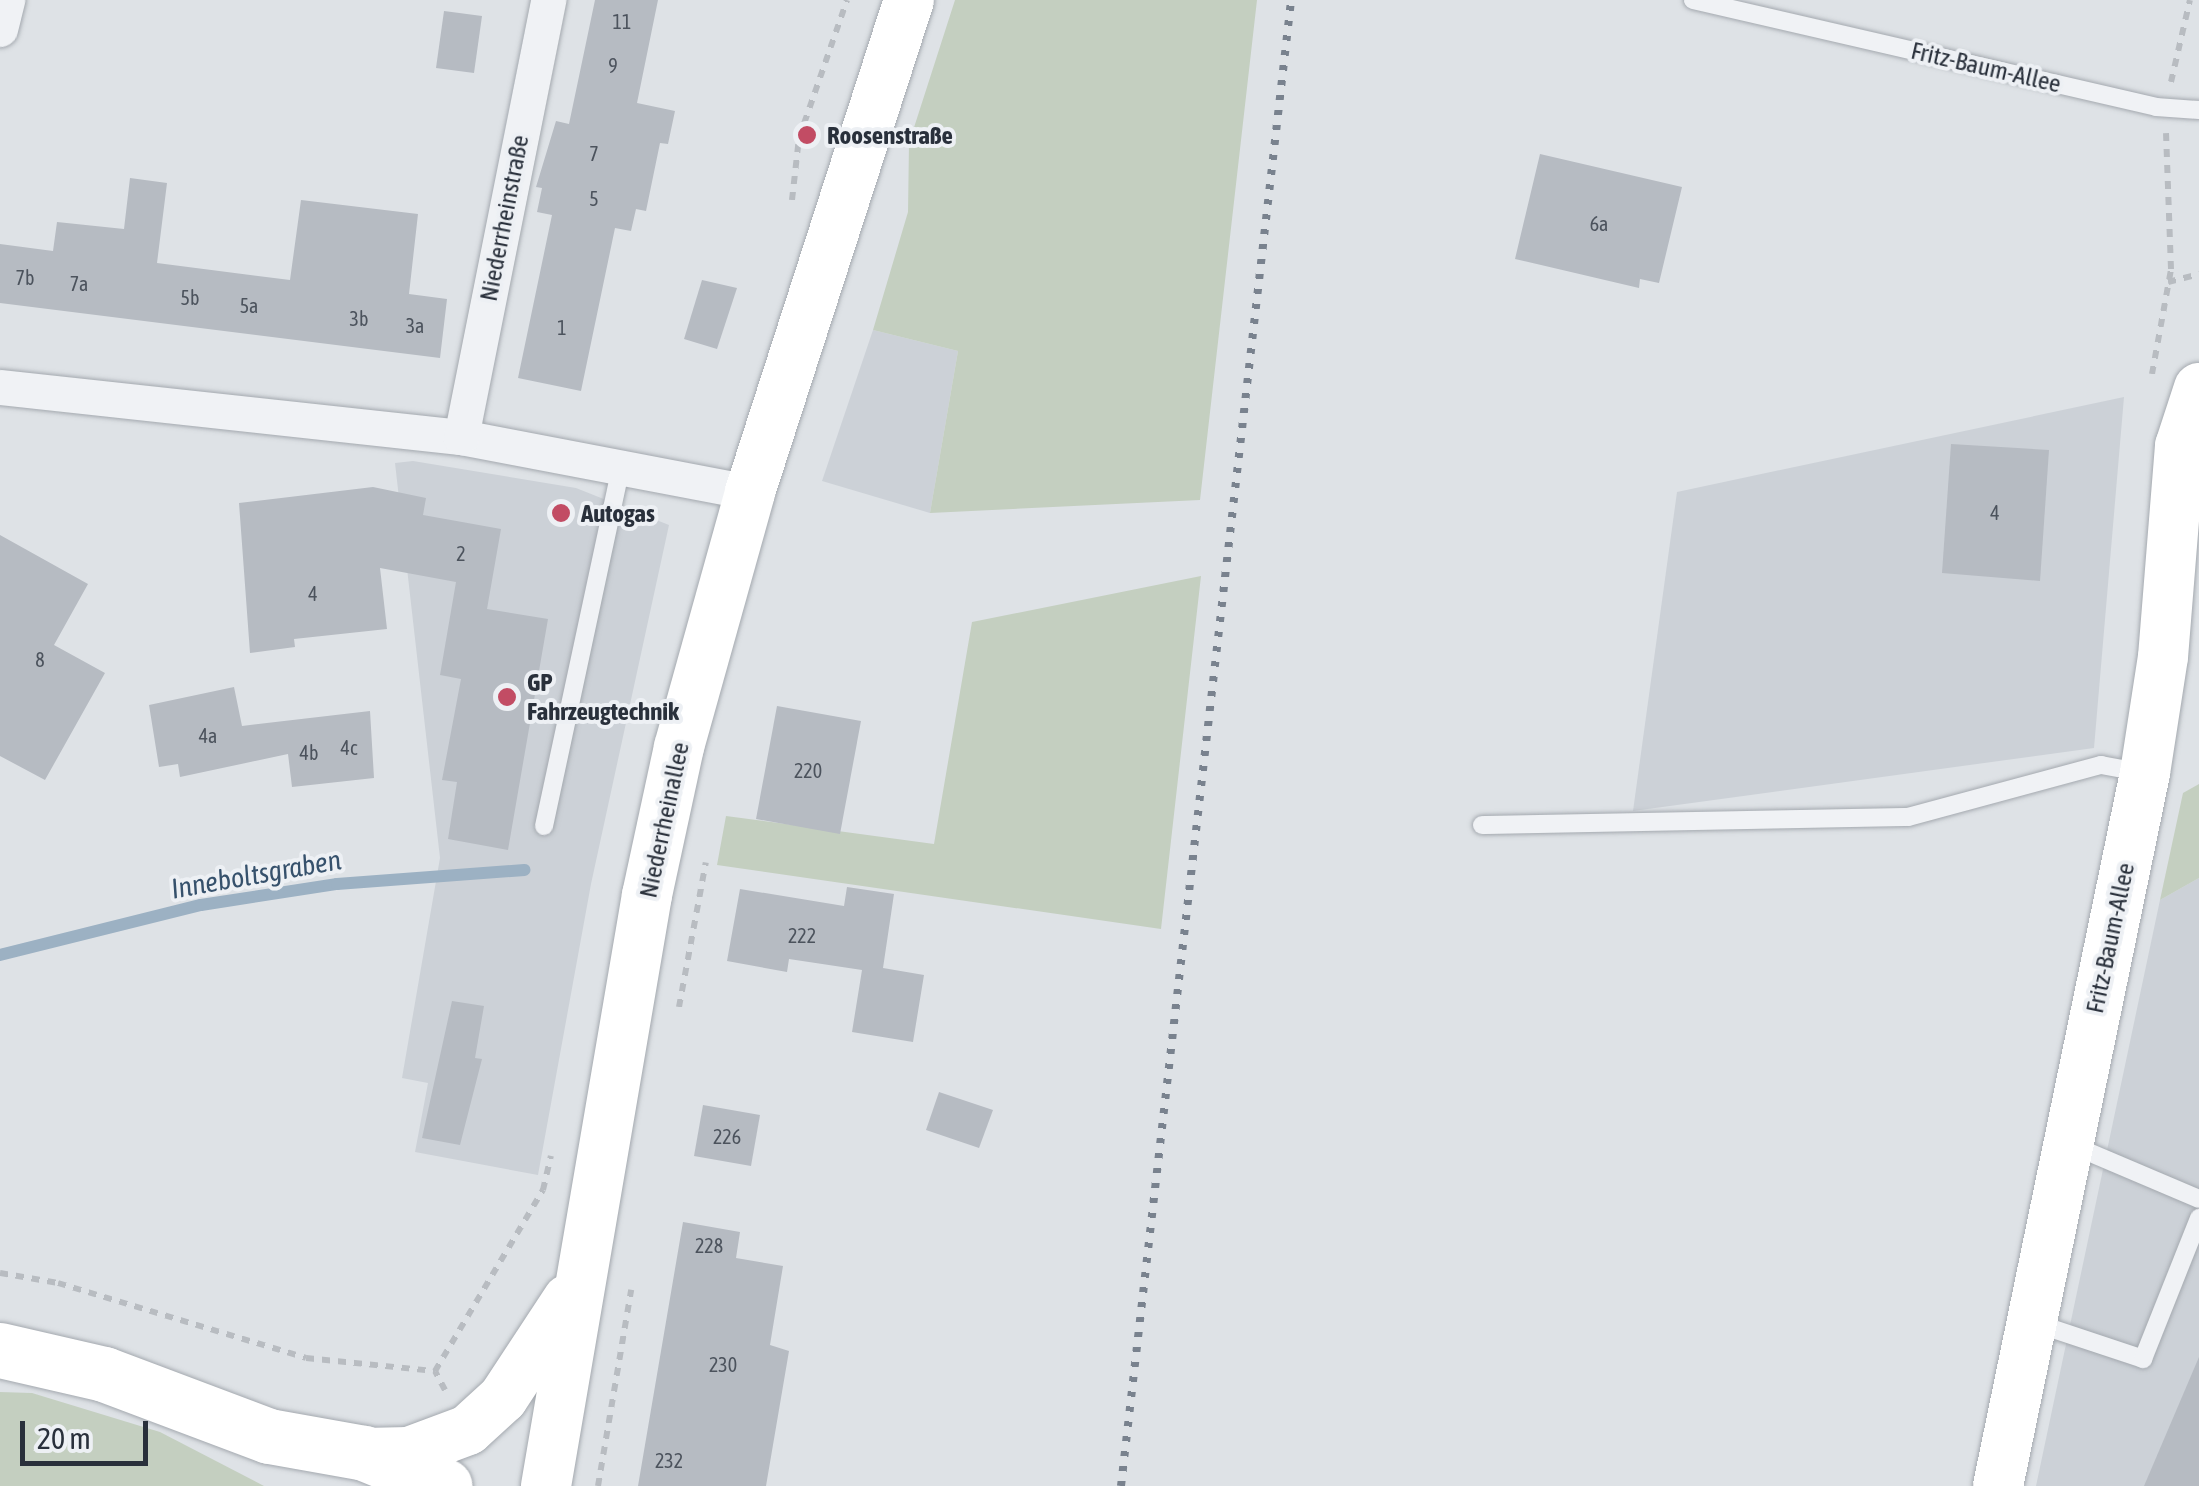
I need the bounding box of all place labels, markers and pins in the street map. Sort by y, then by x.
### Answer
place label: Roosenstraße [827,120,953,150]
marker: Roosenstraße [796,124,818,146]
place label: Autogas [581,498,655,528]
marker: Autogas [550,502,572,524]
place label: GP Fahrzeugtechnik [527,668,679,727]
marker: GP Fahrzeugtechnik [496,686,518,708]

